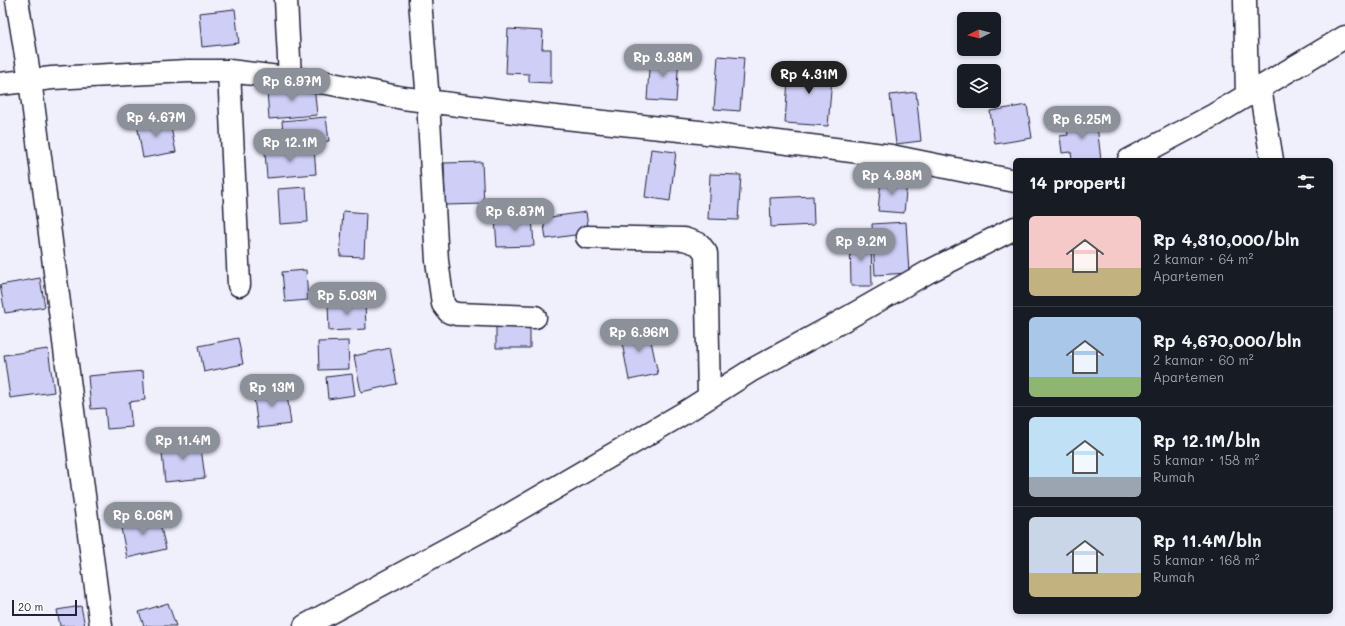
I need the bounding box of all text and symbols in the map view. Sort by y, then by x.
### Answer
north arrow [957,12,1001,56]
map controls [957,12,1001,108]
pin: Rp 3.38M [622,44,704,78]
text: Rp 3.38M [633,48,693,65]
pin: Rp 4.31M [768,61,850,95]
button: layers [957,64,1001,108]
text: Rp 4.31M [780,65,838,82]
pin: Rp 6.97M [251,68,333,102]
text: Rp 6.97M [262,72,322,89]
pin: Rp 4.67M [115,104,197,138]
pin: Rp 6.25M [1041,106,1123,140]
text: Rp 4.67M [126,108,186,125]
text: Rp 6.25M [1052,110,1112,127]
pin: Rp 12.1M [249,129,331,163]
text: Rp 12.1M [262,133,318,150]
pin: Rp 4.98M [851,162,933,196]
text: Rp 4.98M [862,166,922,183]
text: 14 properti [1029,171,1126,193]
icon: filters [1295,171,1317,193]
pin: Rp 6.87M [474,198,556,232]
text: Rp 6.87M [485,202,545,219]
pin: Rp 9.2M [824,228,898,262]
text: Rp 4,310,000/bln [1153,228,1299,250]
text: Rp 9.2M [835,232,887,249]
icon: home [1061,232,1109,280]
text: 2 kamar · 64 m² [1153,250,1253,267]
text: Apartemen [1153,267,1224,284]
pin: Rp 5.03M [306,282,388,316]
text: Rp 5.03M [317,286,377,303]
pin: Rp 6.96M [598,319,680,353]
text: Rp 6.96M [609,323,669,340]
text: Rp 4,670,000/bln [1153,329,1301,351]
icon: home [1061,333,1109,381]
text: 2 kamar · 60 m² [1153,351,1254,368]
text: Apartemen [1153,368,1224,385]
pin: Rp 13M [239,374,305,408]
text: Rp 13M [249,378,295,395]
pin: Rp 11.4M [142,427,224,461]
text: Rp 12.1M/bln [1153,429,1260,451]
text: Rp 11.4M [155,431,211,448]
icon: home [1061,433,1109,481]
text: 5 kamar · 158 m² [1153,451,1259,468]
text: Rumah [1153,468,1194,485]
pin: Rp 6.06M [102,502,184,536]
text: Rp 6.06M [113,506,173,523]
text: Rp 11.4M/bln [1153,529,1262,551]
icon: home [1061,533,1109,581]
text: 5 kamar · 168 m² [1153,551,1260,568]
text: Rumah [1153,568,1194,585]
scale bar [12,598,77,617]
text: 20 m [18,599,43,614]

